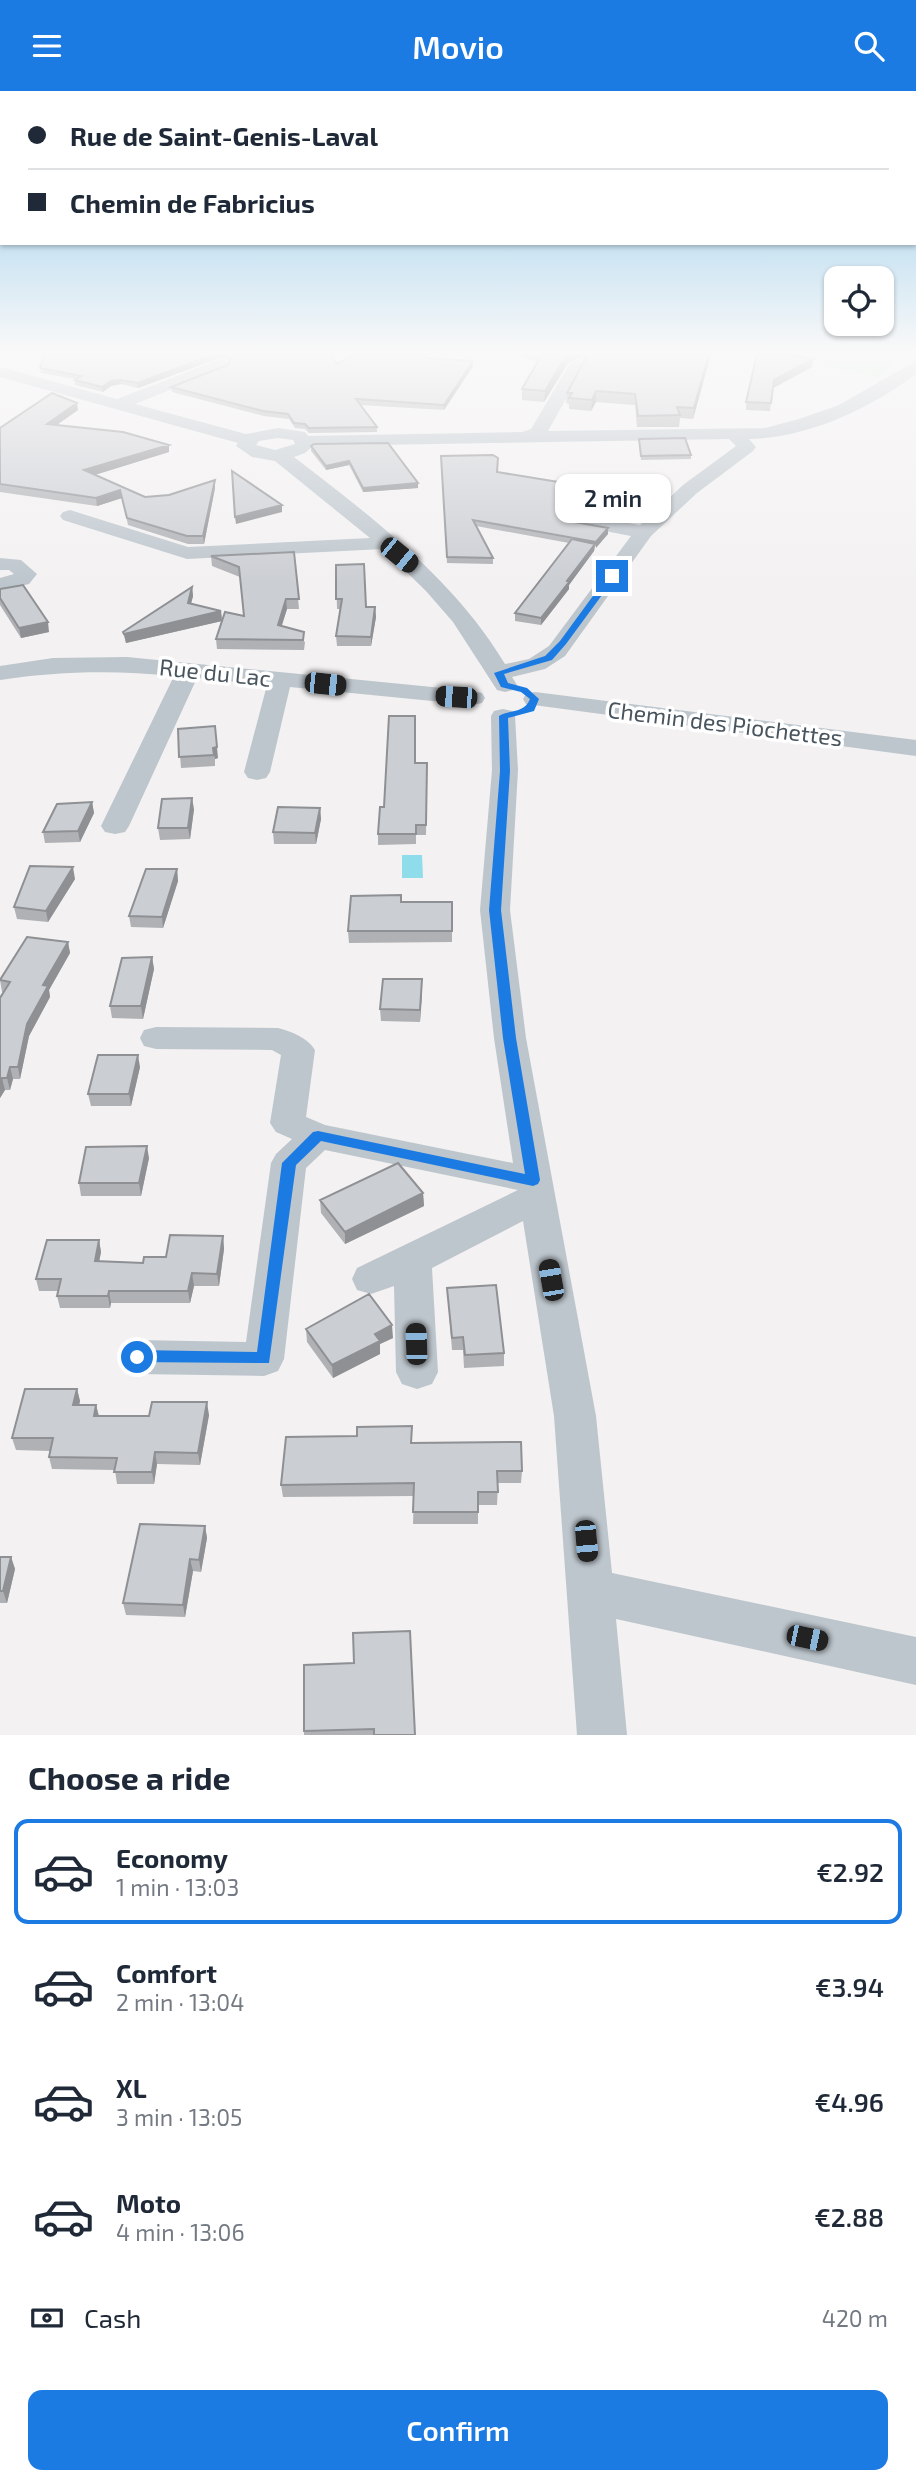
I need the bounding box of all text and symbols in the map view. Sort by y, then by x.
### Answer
icon: menu [28,27,66,65]
text: Movio [412,27,504,65]
icon: search [850,27,888,65]
text: Rue de Saint-Genis-Laval [70,120,378,151]
text: Chemin de Fabricius [70,187,315,218]
map controls [824,266,894,336]
button: locate [824,266,894,336]
callout: 2 min [554,475,670,524]
text: 2 min [584,484,642,512]
car [377,534,422,576]
route end [596,560,628,592]
street label: Rue du Lac [158,652,272,692]
car [304,671,347,697]
car [435,685,478,709]
street label: Chemin des Piochettes [606,695,844,751]
car [538,1257,565,1303]
car [405,1323,428,1365]
route start [121,1341,153,1373]
car [574,1519,599,1563]
car [785,1623,830,1653]
text: Choose a ride [28,1758,231,1796]
icon: car [32,1840,95,1903]
text: Economy [116,1842,228,1873]
text: €2.92 [816,1856,884,1887]
text: 1 min · 13:03 [116,1873,239,1901]
icon: car [32,1955,95,2018]
text: Comfort [116,1957,217,1988]
text: €3.94 [815,1971,884,2002]
text: 2 min · 13:04 [116,1988,244,2016]
icon: car [32,2070,95,2133]
text: XL [116,2072,147,2103]
text: €4.96 [815,2086,884,2117]
text: 3 min · 13:05 [116,2103,242,2131]
icon: car [32,2185,95,2248]
text: Moto [116,2187,181,2218]
text: €2.88 [814,2201,884,2232]
text: 4 min · 13:06 [116,2218,245,2246]
icon: cash [28,2299,66,2337]
text: Cash [84,2302,141,2333]
text: 420 m [822,2304,888,2332]
button: Confirm [28,2390,888,2470]

